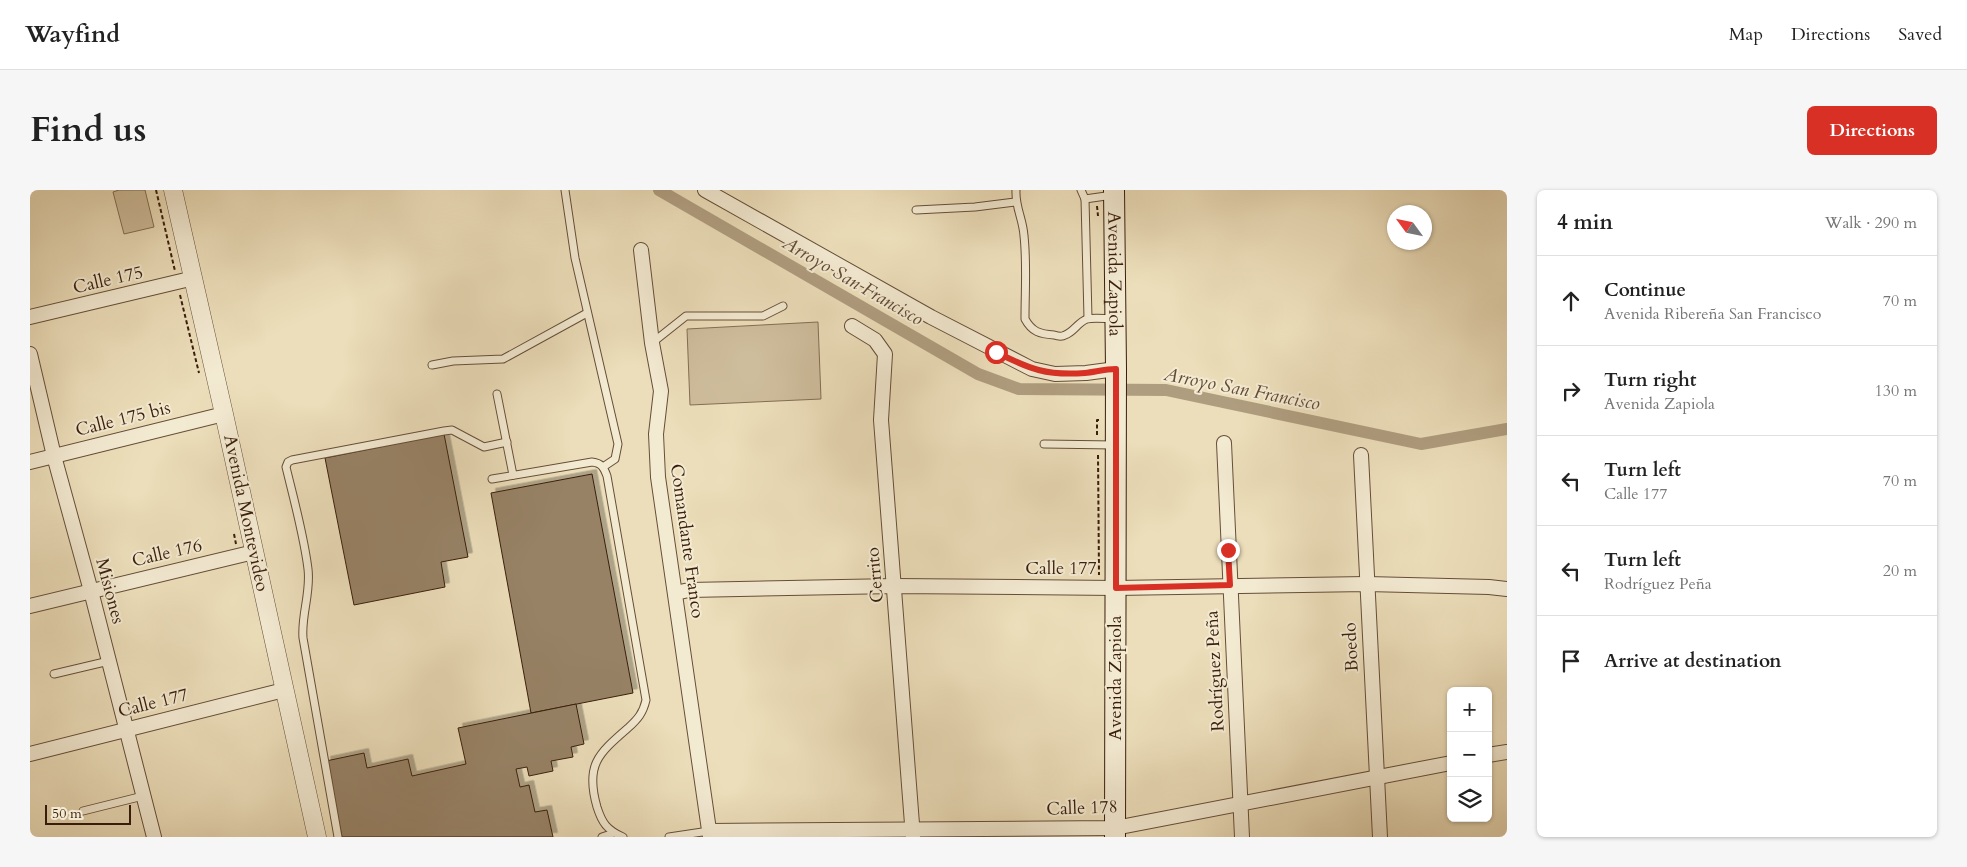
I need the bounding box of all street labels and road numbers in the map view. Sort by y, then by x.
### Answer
street label: Avenida Zapiola [1102,211,1128,337]
street label: Calle 175 [70,260,146,300]
street label: Calle 175 bis [73,395,173,443]
street label: Avenida Montevideo [217,432,275,594]
street label: Comandante Franco [664,462,710,620]
street label: Calle 176 [129,533,205,573]
street label: Cerrito [860,546,890,604]
street label: Misiones [89,555,131,627]
street label: Calle 177 [1025,556,1097,581]
street label: Rodríguez Peña [1199,610,1231,732]
street label: Avenida Zapiola [1103,615,1128,740]
street label: Boedo [1337,621,1365,672]
street label: Calle 177 [115,682,191,724]
street label: Calle 178 [1046,794,1118,822]

